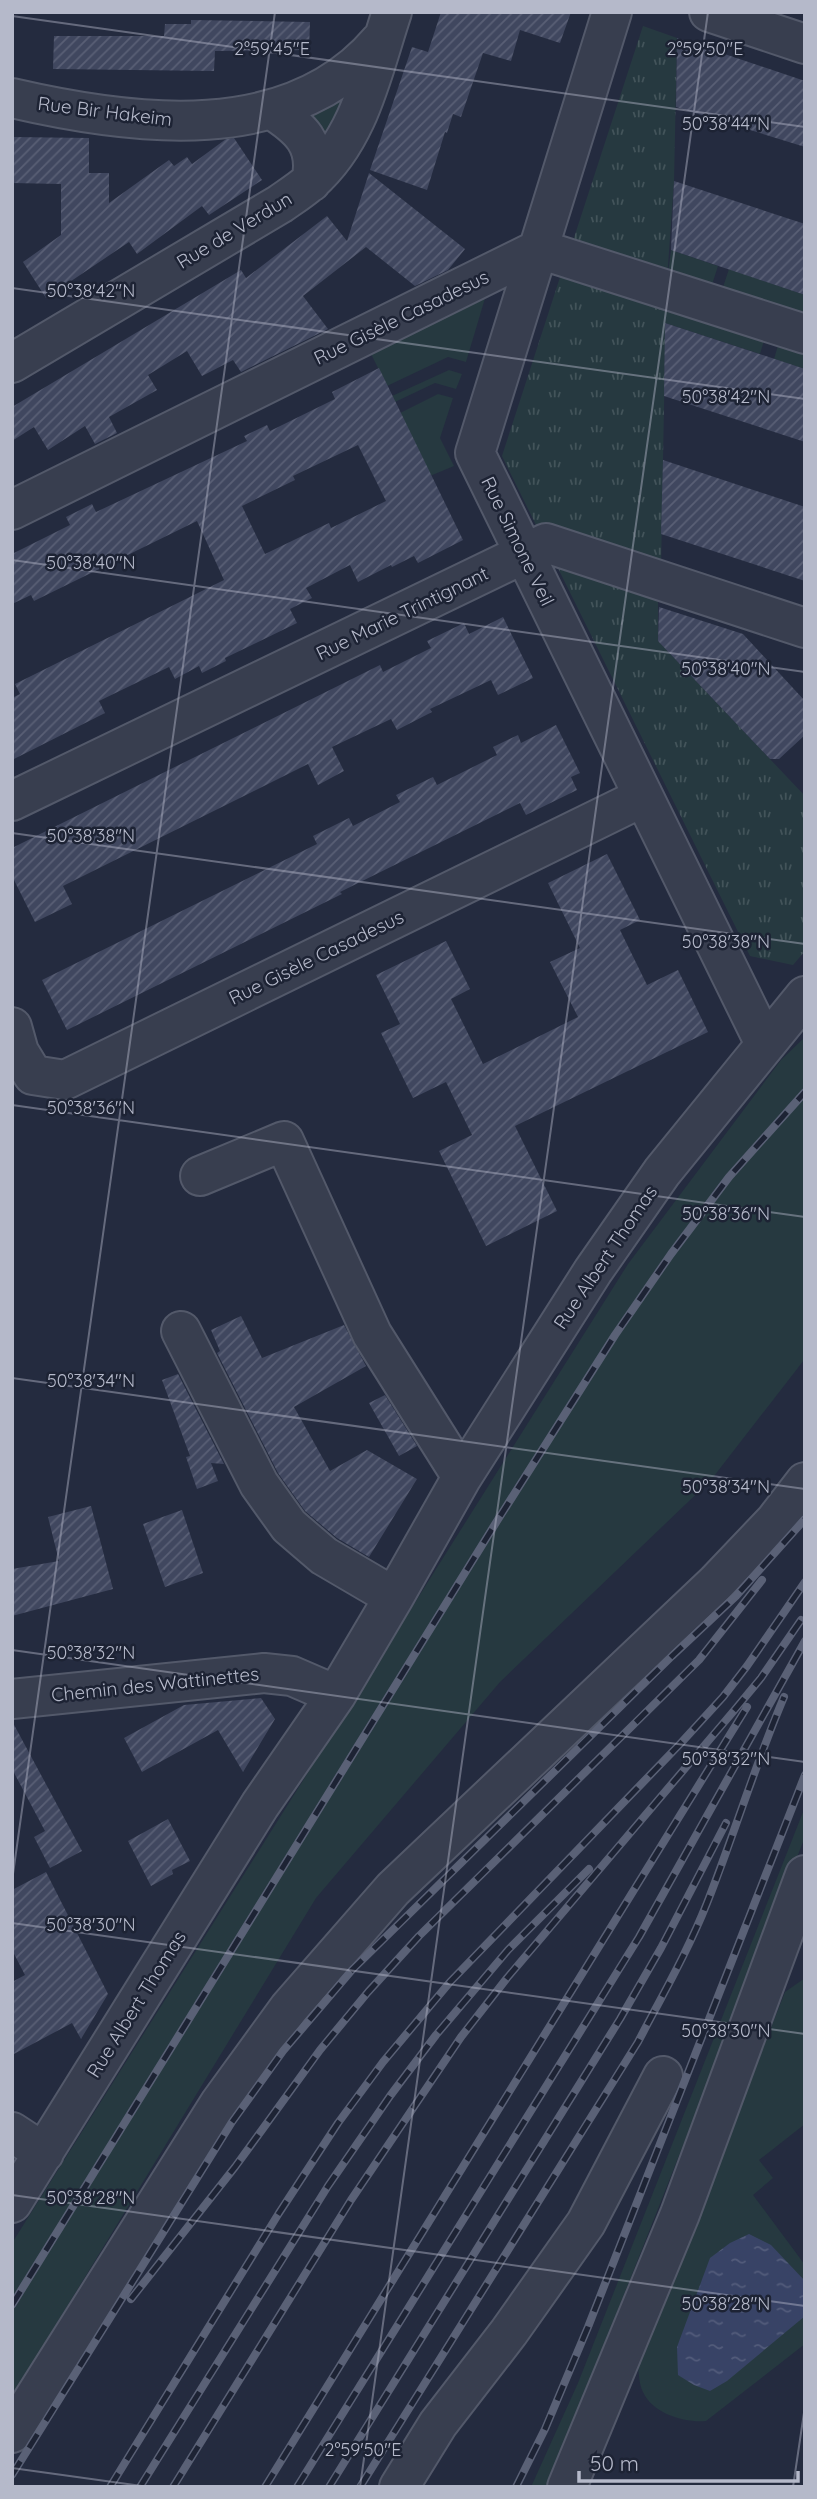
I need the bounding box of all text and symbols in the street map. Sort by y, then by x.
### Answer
text: 2°59'45"E [234,37,310,60]
text: 2°59'50"E [667,37,743,60]
street label: Rue Bir Hakeim [36,91,174,131]
text: 50°38'44"N [682,112,770,135]
street label: Rue de Verdun [172,186,296,274]
street label: Rue Gisèle Casadesus [310,264,492,370]
text: 50°38'42"N [47,279,135,302]
text: 50°38'42"N [682,385,770,408]
street label: Rue Simone Veil [476,472,560,610]
text: 50°38'40"N [46,551,136,574]
street label: Rue Marie Trintignant [312,561,492,665]
text: 50°38'40"N [681,657,771,680]
text: 50°38'38"N [47,824,135,847]
street label: Rue Gisèle Casadesus [225,904,407,1010]
text: 50°38'38"N [682,930,770,953]
text: 50°38'36"N [47,1096,135,1119]
street label: Rue Albert Thomas [548,1180,662,1334]
text: 50°38'36"N [682,1202,770,1225]
text: 50°38'34"N [47,1369,135,1392]
text: 50°38'34"N [682,1475,770,1498]
text: 50°38'32"N [47,1641,135,1664]
street label: Chemin des Wattinettes [50,1661,260,1707]
text: 50°38'32"N [682,1747,770,1770]
text: 50°38'30"N [46,1913,136,1936]
street label: Rue Albert Thomas [81,1926,191,2082]
text: 50°38'30"N [681,2019,771,2042]
text: 50°38'28"N [47,2186,135,2209]
text: 50°38'28"N [682,2292,770,2315]
text: 2°59'50"E [325,2438,401,2461]
scale bar [579,2440,798,2484]
text: 50 m [590,2450,639,2476]

